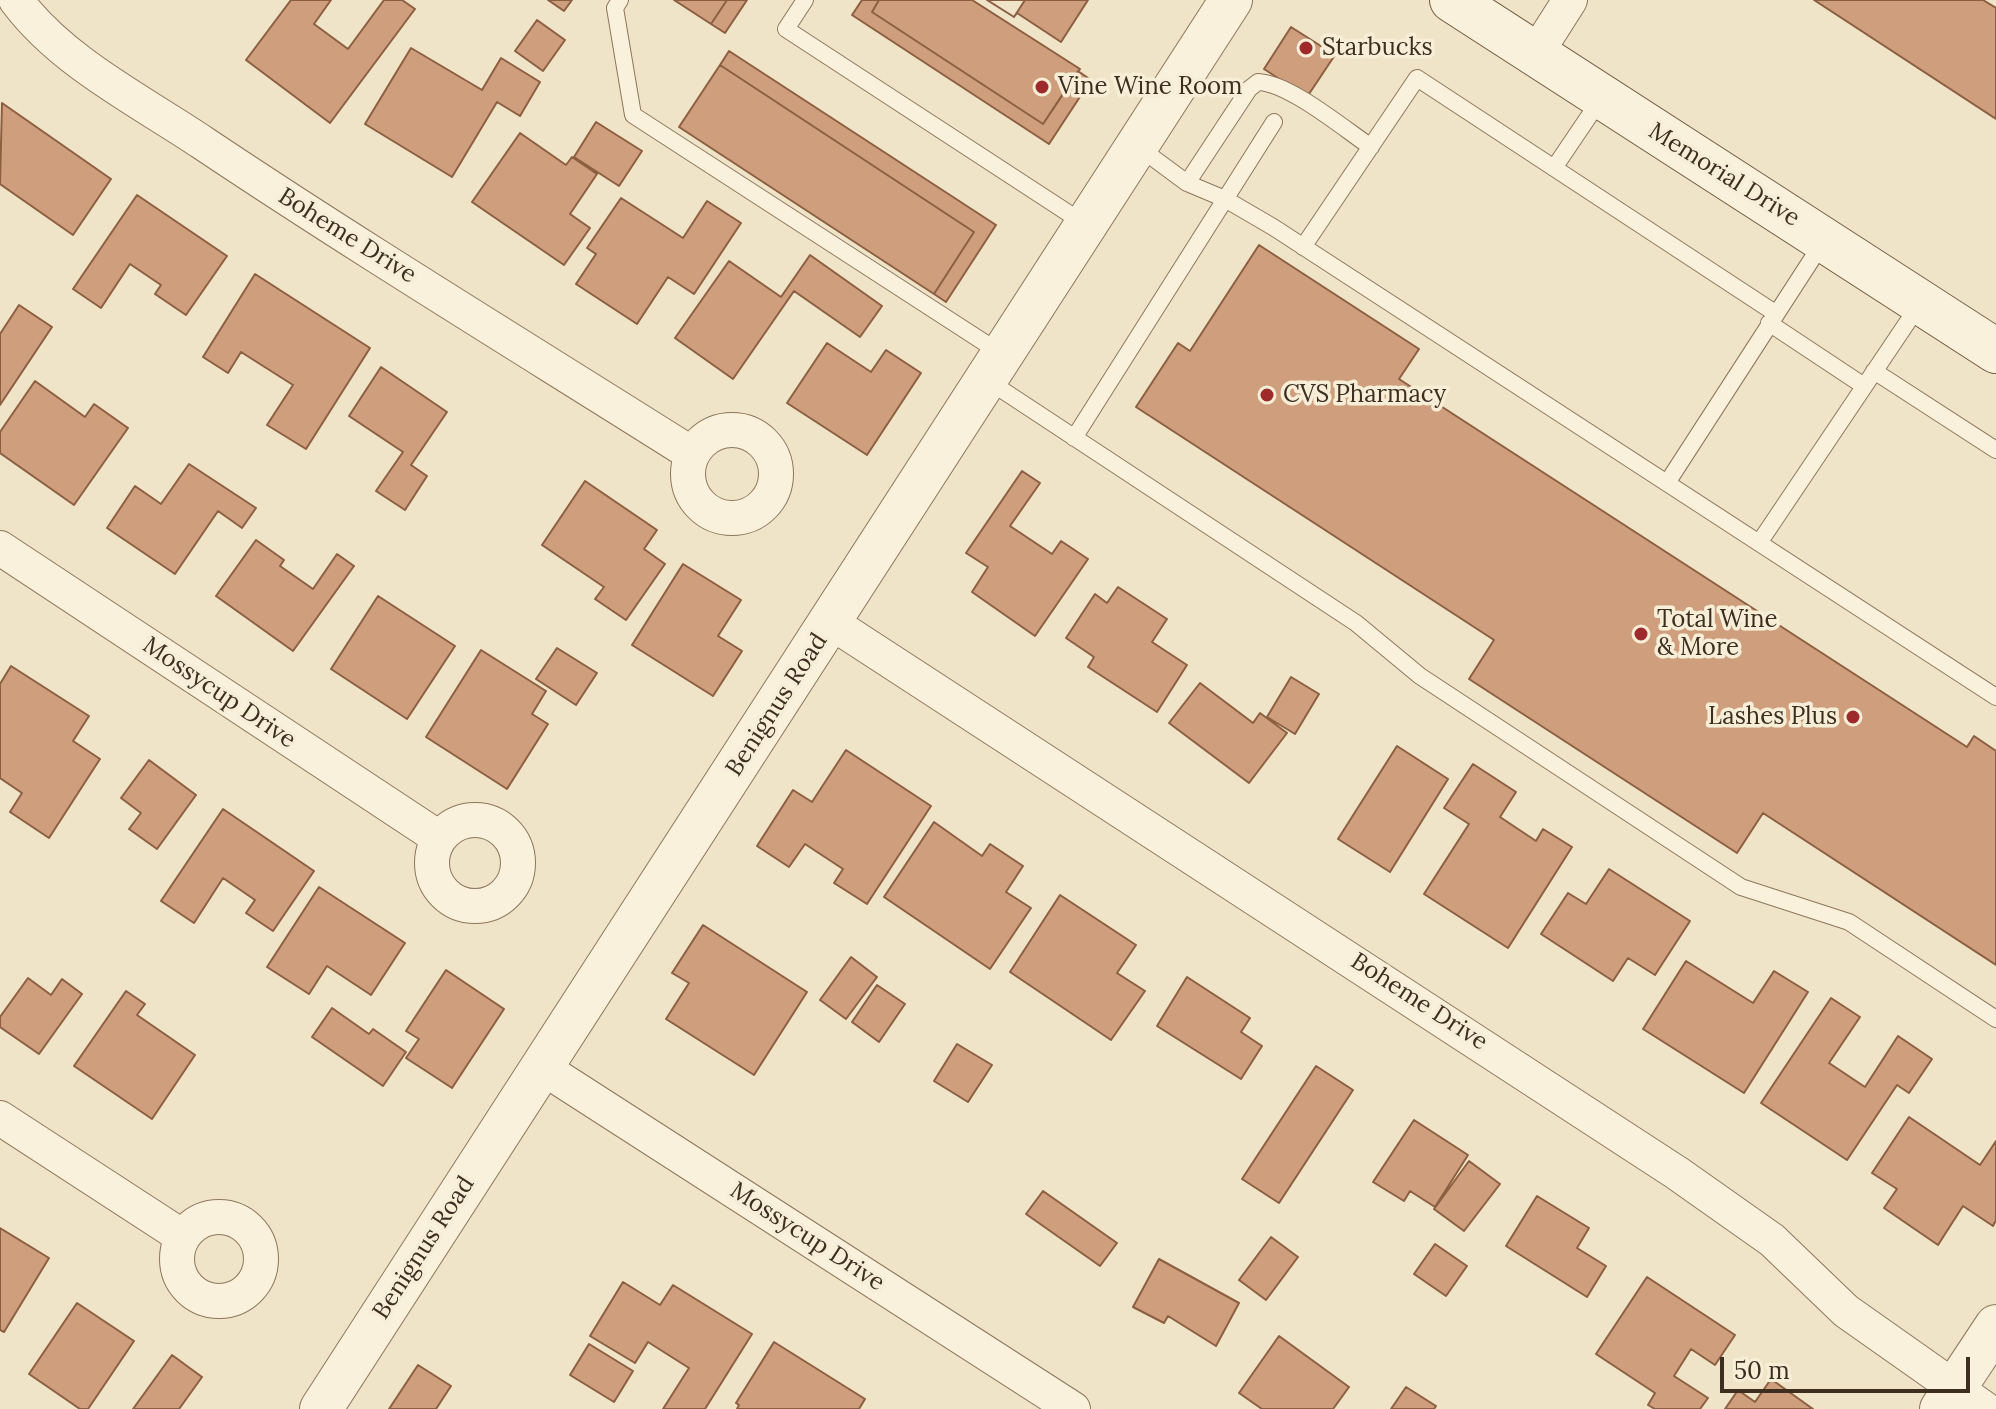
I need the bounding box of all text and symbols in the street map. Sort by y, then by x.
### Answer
place label: Starbucks [1322,34,1433,62]
marker: Starbucks [1297,39,1315,57]
place label: Vine Wine Room [1058,73,1242,101]
marker: Vine Wine Room [1033,78,1051,96]
street label: Memorial Drive [1643,117,1805,233]
street label: Boheme Drive [273,182,421,290]
place label: CVS Pharmacy [1283,381,1446,409]
marker: CVS Pharmacy [1258,386,1276,404]
place label: Total Wine & More [1657,606,1778,662]
marker: Total Wine & More [1632,625,1650,643]
street label: Benignus Road [720,628,834,782]
street label: Mossycup Drive [137,631,301,755]
place label: Lashes Plus [1708,703,1837,731]
marker: Lashes Plus [1844,708,1862,726]
street label: Boheme Drive [1345,947,1493,1057]
street label: Benignus Road [367,1171,481,1325]
street label: Mossycup Drive [724,1176,890,1298]
scale bar [1724,1341,1974,1391]
text: 50 m [1734,1355,1790,1386]

